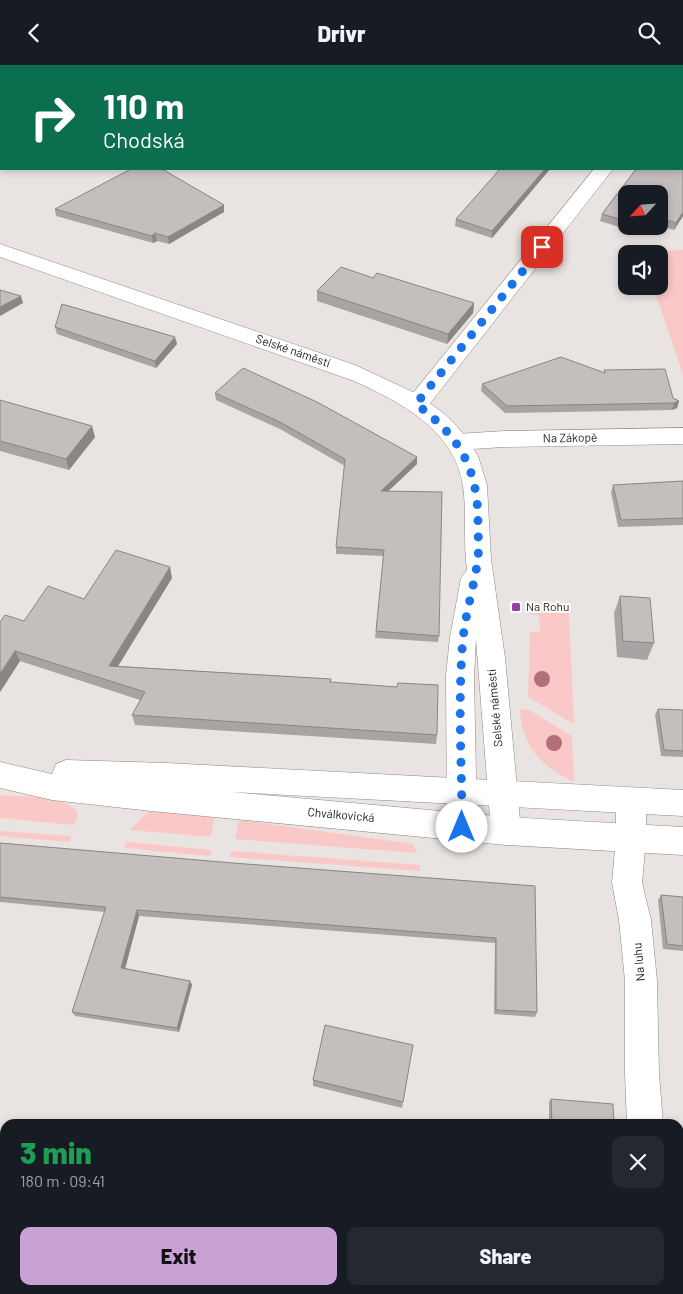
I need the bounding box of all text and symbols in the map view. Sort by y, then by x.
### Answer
icon: back [20,19,48,47]
icon: search [635,19,663,47]
text: Drivr [317,20,366,46]
text: 110 m [103,84,184,126]
icon: right [20,85,85,150]
text: Chodská [103,126,185,152]
north arrow [618,185,668,235]
map controls [618,185,668,295]
pin [521,226,563,268]
icon: arrive [528,233,556,261]
button: sound [618,245,668,295]
street label: Selské náměstí [254,331,333,370]
street label: Na Zákopě [543,430,597,444]
place label: Na Rohu [526,599,569,613]
marker: Na Rohu [510,601,522,613]
street label: Selské náměstí [484,668,504,748]
position arrow [435,800,487,852]
street label: Chválkovická [307,804,375,824]
street label: Na luhu [629,942,647,982]
text: 3 min [20,1134,92,1170]
button: close [612,1136,664,1188]
text: 180 m · 09:41 [20,1171,105,1190]
button: Exit [20,1227,337,1285]
button: Share [347,1227,664,1285]

